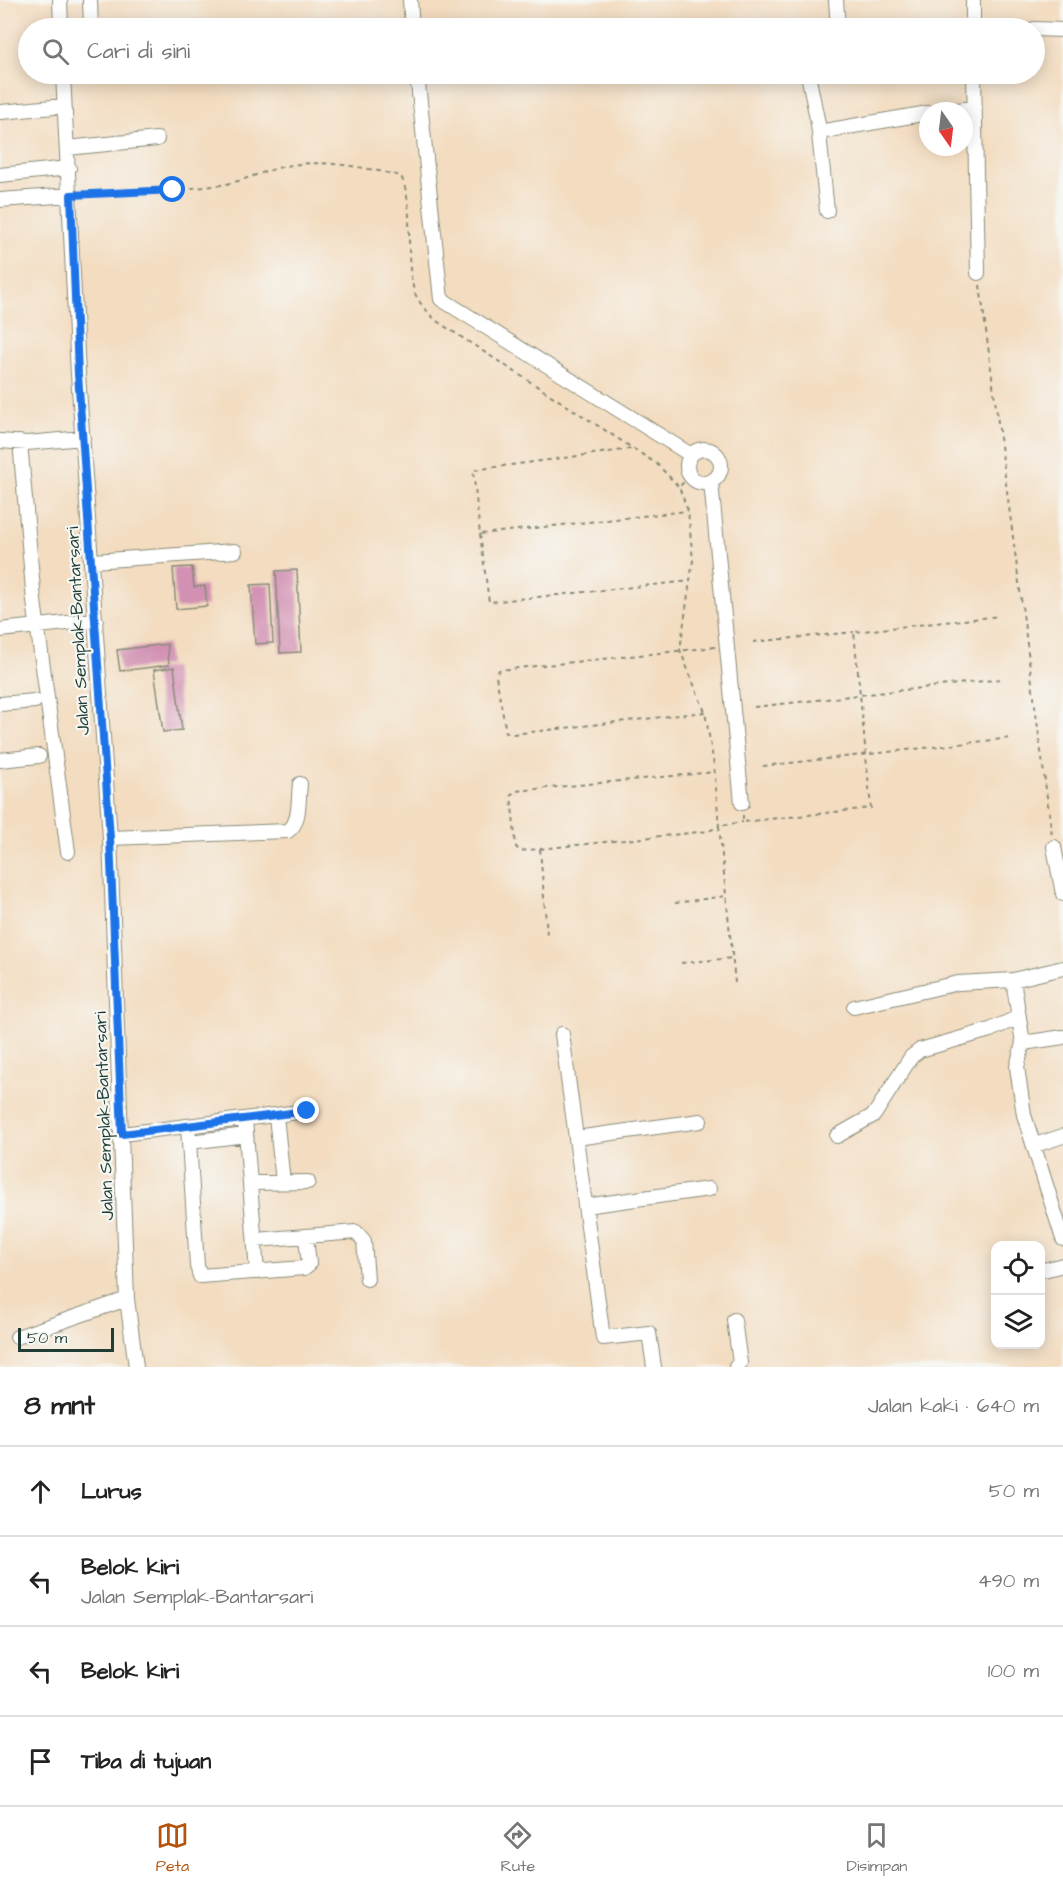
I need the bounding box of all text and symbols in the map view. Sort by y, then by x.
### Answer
search box [18,18,1045,84]
icon: search [39,35,72,68]
text: Cari di sini [87,36,190,67]
north arrow [919,102,973,156]
route start [159,176,185,202]
street label: Jalan Semplak–Bantarsari [60,526,96,736]
street label: Jalan Semplak–Bantarsari [88,1011,120,1221]
route end [293,1097,319,1123]
map controls [991,1241,1045,1349]
button: locate [991,1241,1045,1295]
button: layers [991,1295,1045,1349]
scale bar [18,1325,114,1352]
text: 50 m [27,1327,67,1349]
text: 8 mnt [24,1388,95,1424]
text: Jalan kaki · 640 m [868,1392,1039,1420]
icon: ahead [24,1475,57,1508]
text: Lurus [81,1476,142,1507]
text: 50 m [989,1477,1039,1505]
text: Belok kiri [81,1552,179,1583]
icon: left [24,1565,57,1598]
text: 490 m [978,1567,1039,1595]
text: Jalan Semplak–Bantarsari [81,1583,313,1611]
icon: left [24,1655,57,1688]
text: Belok kiri [81,1656,179,1687]
text: 100 m [988,1657,1039,1685]
icon: arrive [24,1745,57,1778]
text: Tiba di tujuan [81,1746,211,1777]
tab: Peta [156,1819,189,1877]
tab: Rute [501,1819,535,1877]
tab: Disimpan [847,1819,907,1877]

